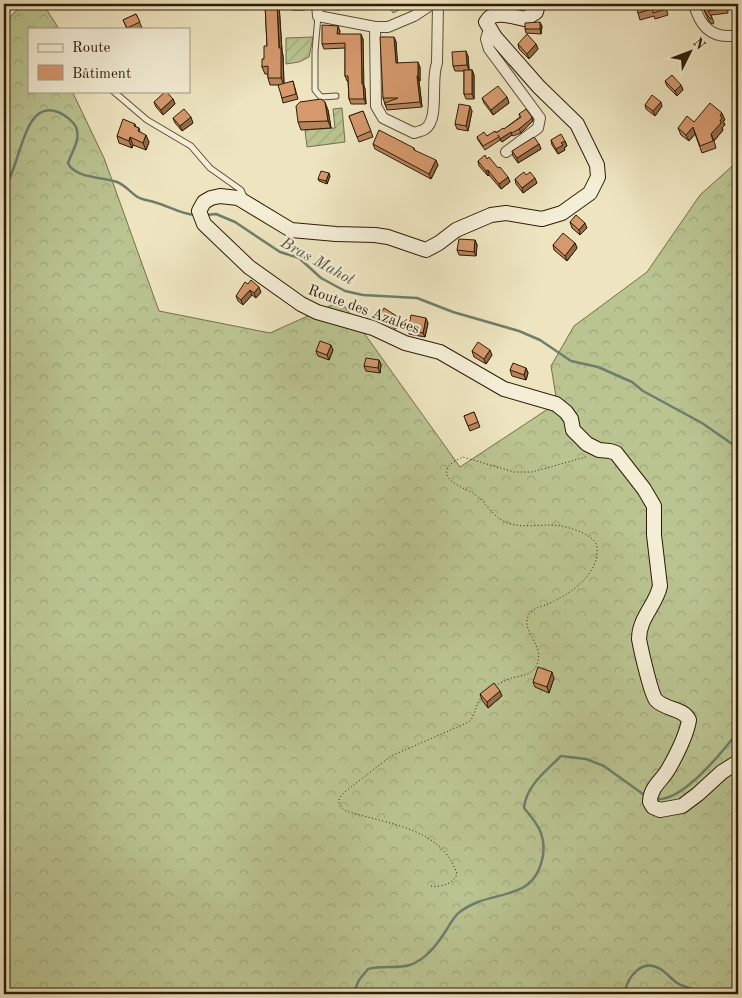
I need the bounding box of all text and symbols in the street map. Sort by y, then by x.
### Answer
legend [28,28,190,92]
north arrow [664,28,714,78]
text: N [690,35,708,53]
text: Route [72,41,110,56]
text: Bâtiment [72,67,131,82]
water label: Bras Mahot [277,235,357,289]
street label: Route des Azalées [306,283,421,338]

